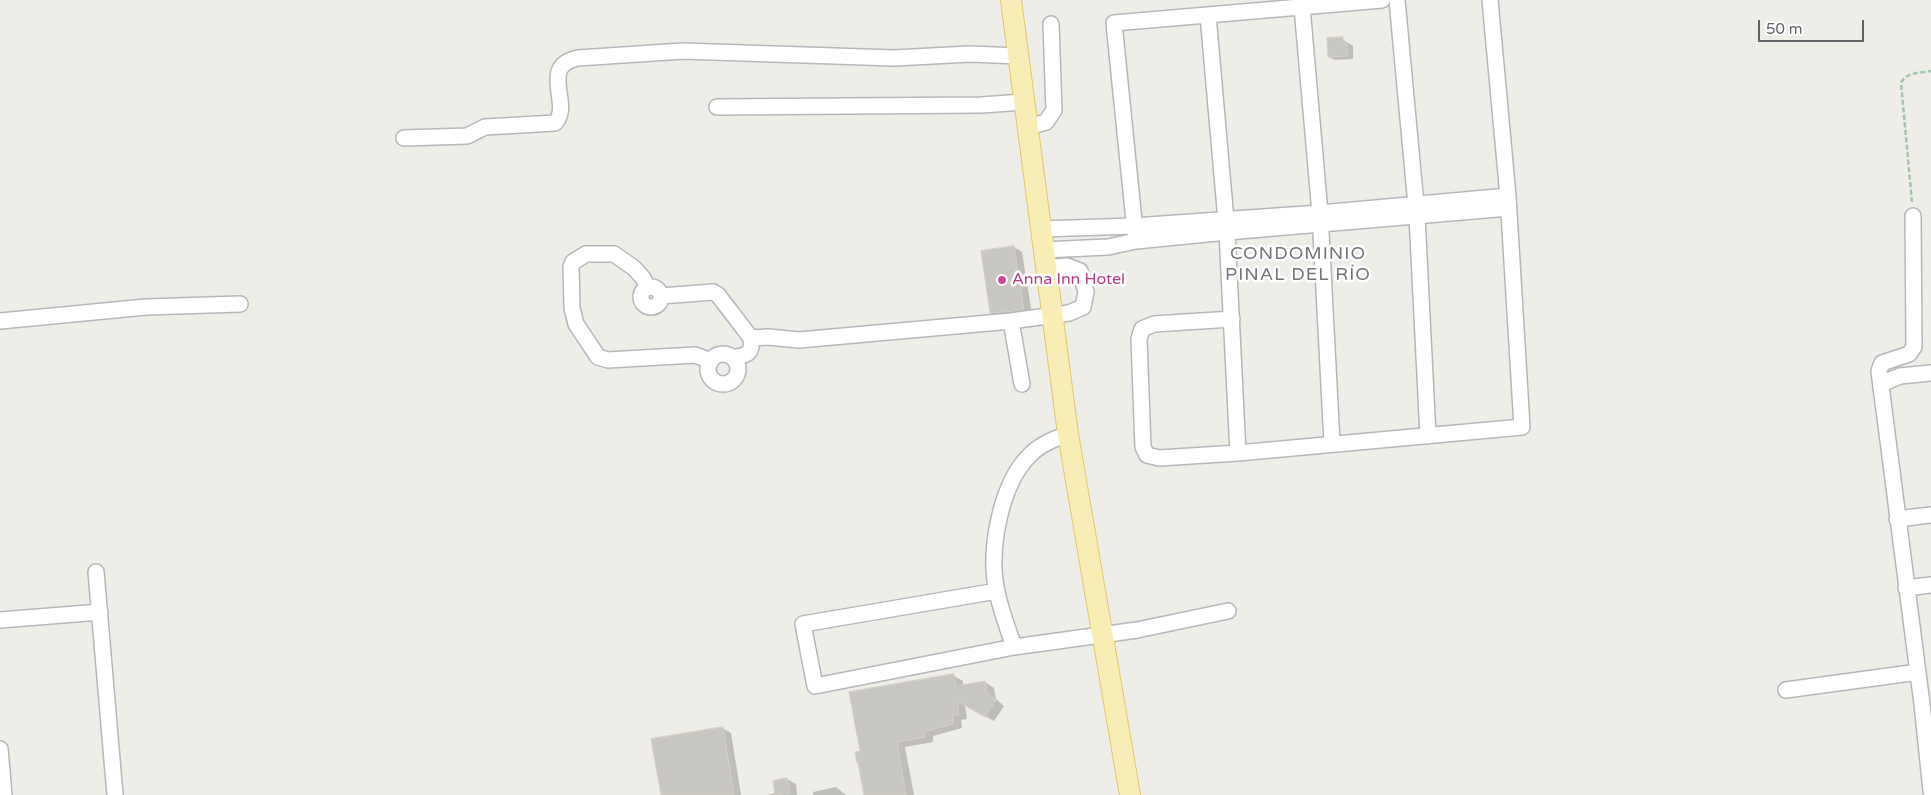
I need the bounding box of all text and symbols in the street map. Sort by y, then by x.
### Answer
scale bar [1761,10,1867,42]
text: 50 m [1766,20,1803,38]
district label: CONDOMINIO PINAL DEL RÍO [1223,243,1373,286]
place label: Anna Inn Hotel [1012,270,1125,290]
marker: Anna Inn Hotel [996,274,1008,286]

